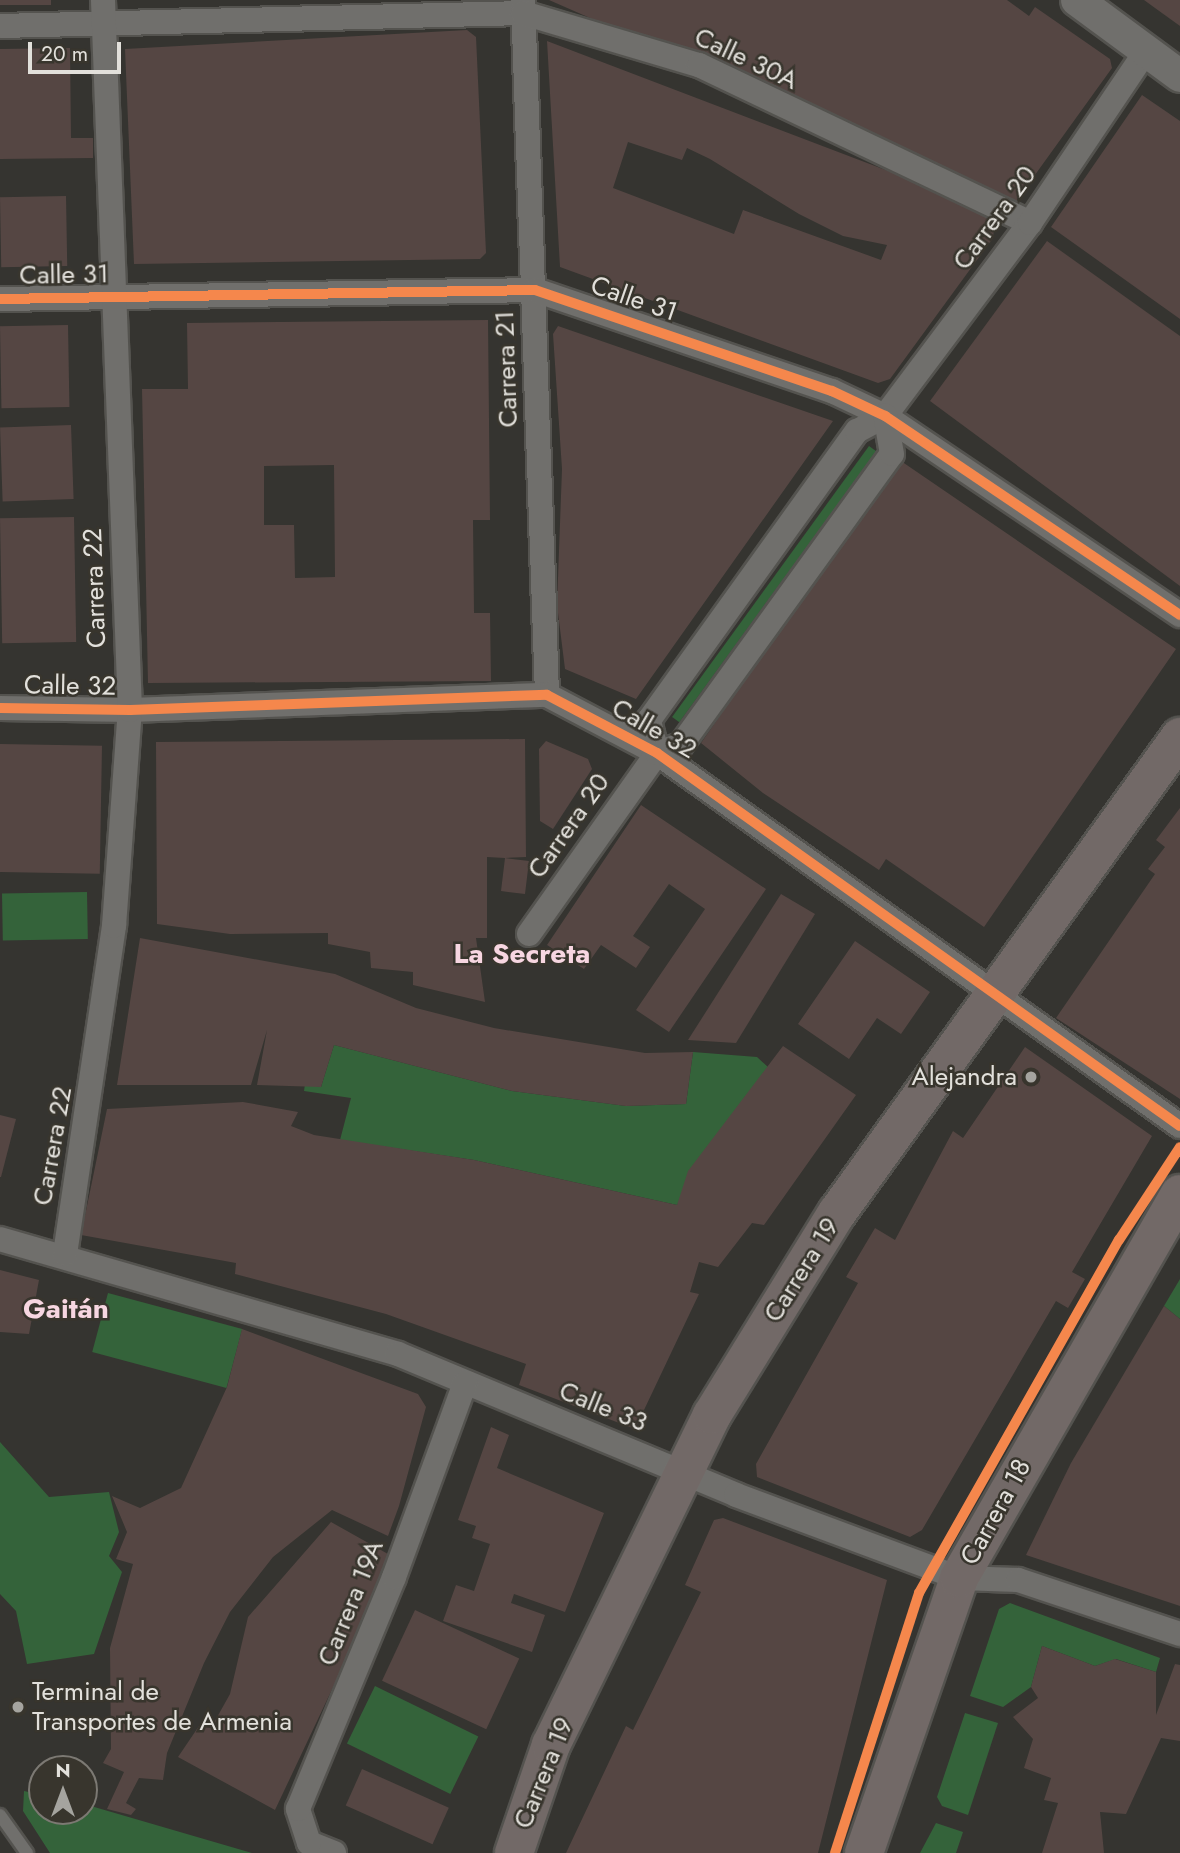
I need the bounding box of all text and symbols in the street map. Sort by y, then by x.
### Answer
street label: Calle 30A [689,22,803,96]
scale bar [32,28,124,72]
text: 20 m [41,39,88,69]
street label: Carrera 20 [947,160,1043,276]
street label: Calle 31 [19,259,109,291]
street label: Calle 31 [587,270,681,328]
street label: Carrera 21 [489,310,525,428]
street label: Carrera 22 [77,528,113,648]
street label: Calle 32 [24,670,116,702]
street label: Calle 32 [606,692,702,766]
street label: Carrera 20 [522,768,616,884]
district label: La Secreta [454,937,590,971]
place label: Alejandra [912,1061,1017,1093]
marker: Alejandra [1023,1069,1039,1085]
street label: Carrera 22 [27,1084,79,1208]
street label: Carrera 19 [758,1212,846,1328]
district label: Gaitán [23,1292,109,1326]
street label: Calle 33 [555,1375,651,1439]
street label: Carrera 18 [954,1454,1038,1570]
street label: Carrera 19A [312,1536,390,1670]
place label: Terminal de Transportes de Armenia [32,1676,292,1738]
marker: Terminal de Transportes de Armenia [10,1699,26,1715]
street label: Carrera 19 [508,1713,580,1833]
north arrow [28,1755,98,1825]
text: N [55,1757,71,1784]

